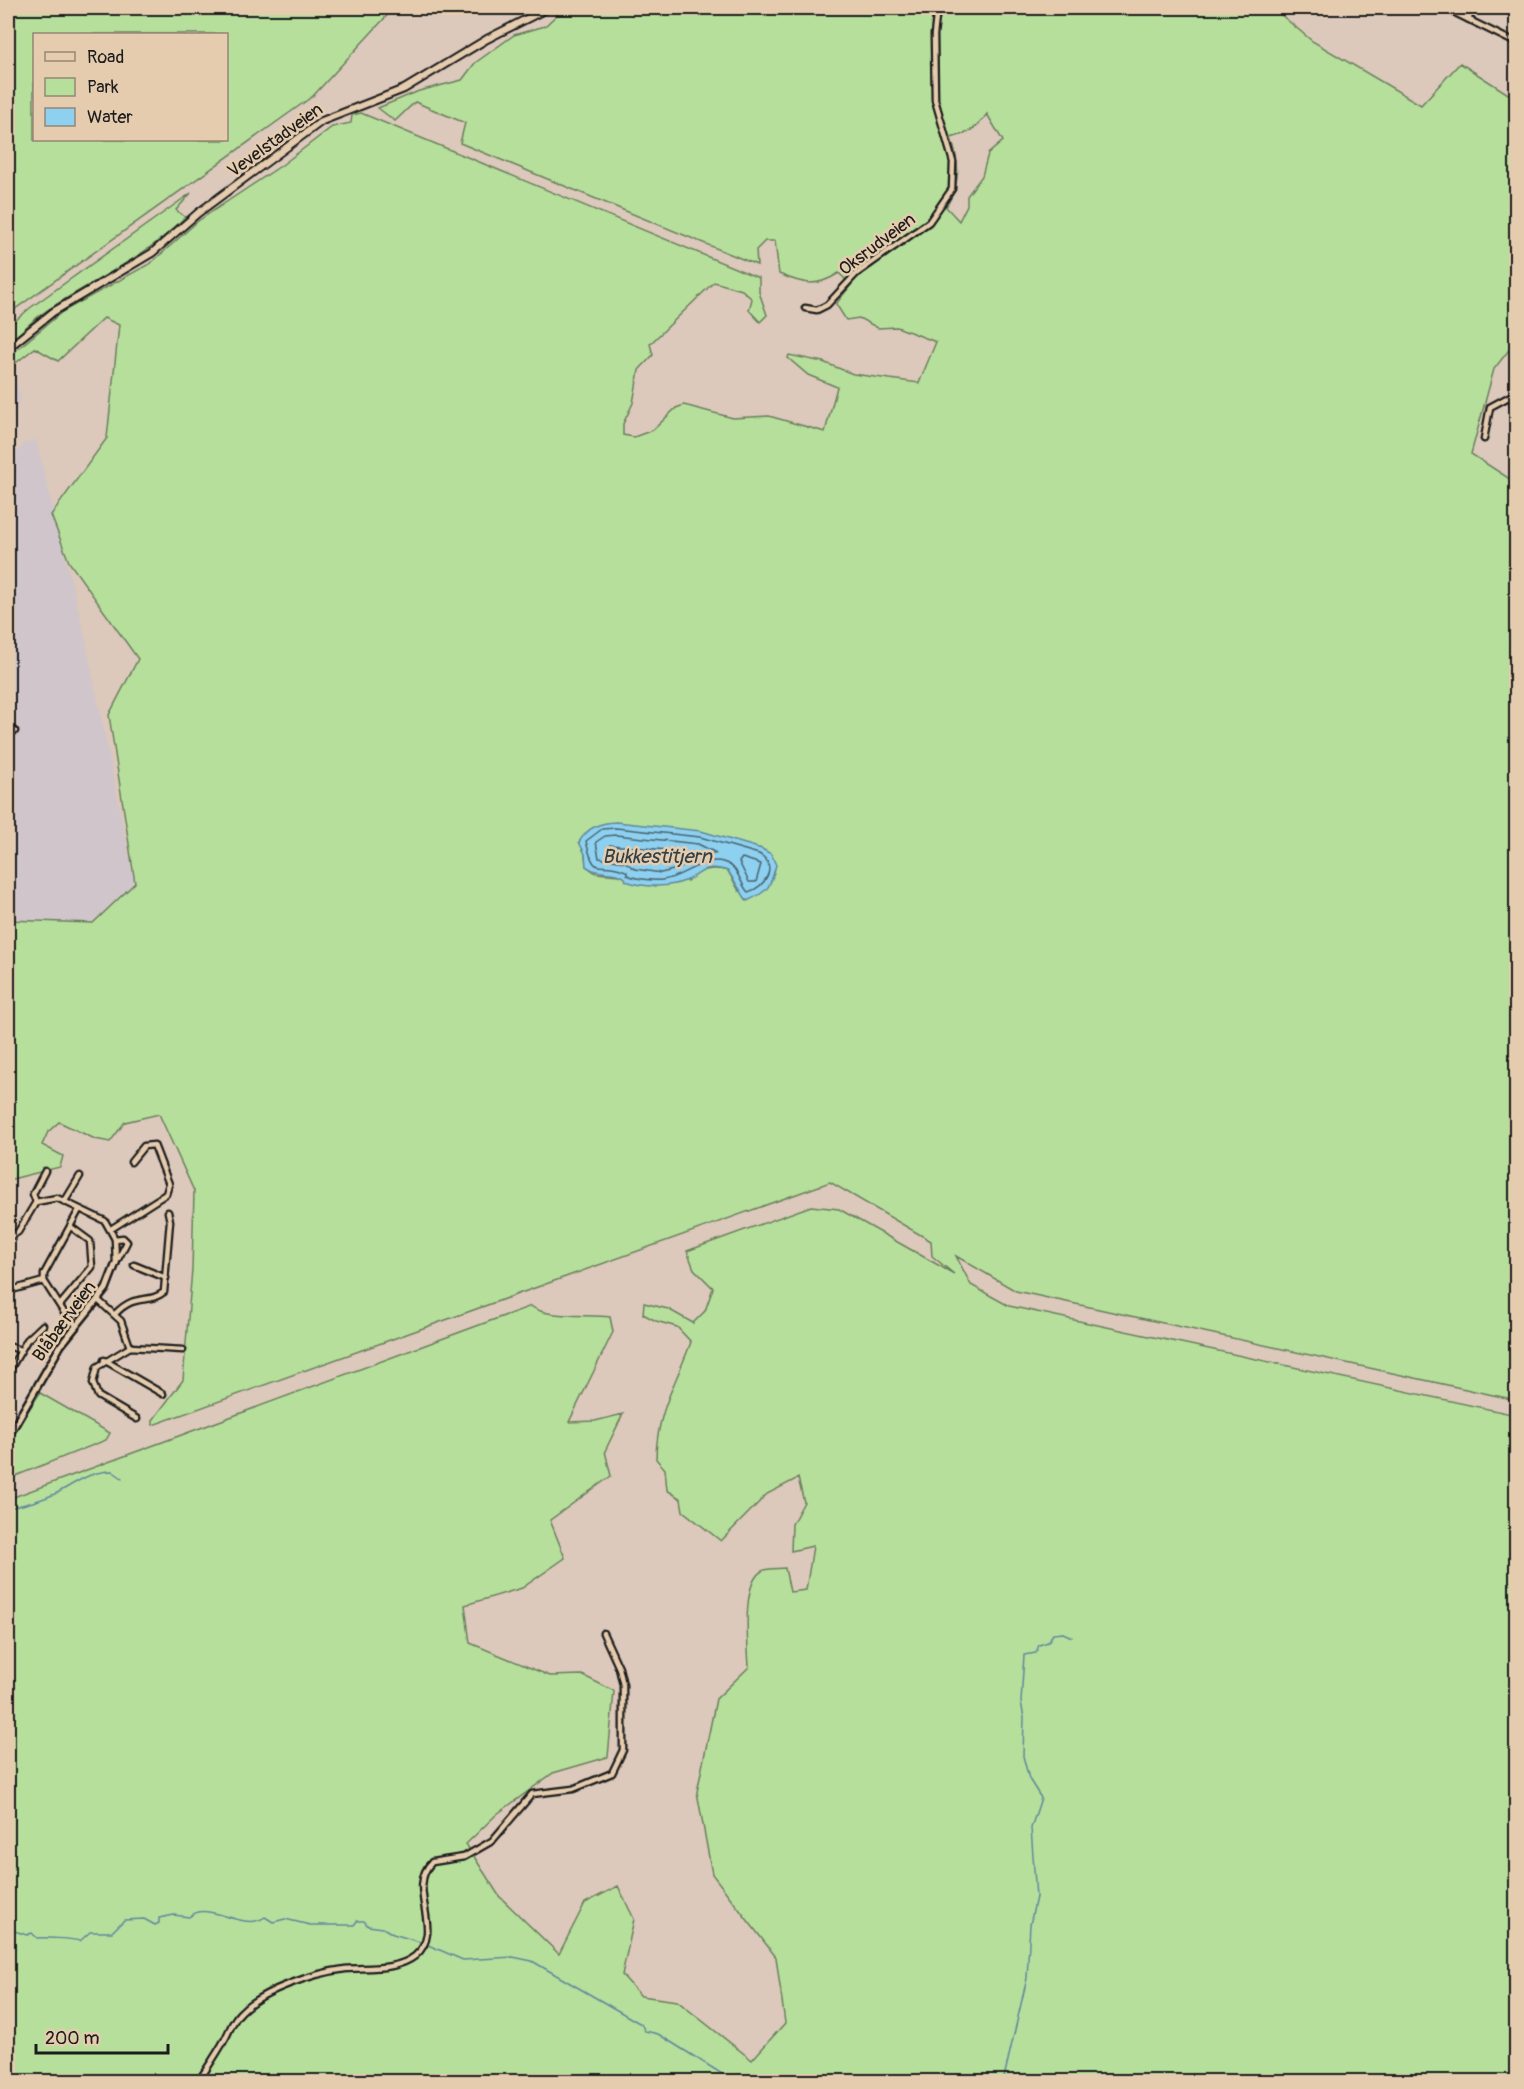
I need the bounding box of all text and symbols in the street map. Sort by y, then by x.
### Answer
legend [33,33,228,141]
text: Road [87,46,124,69]
text: Park [87,76,119,99]
street label: Vevelstadveien [223,98,327,183]
text: Water [87,106,133,129]
street label: Oksrudveien [834,208,920,281]
water label: Bukkestitjern [602,844,713,869]
street label: Blåbærveien [27,1276,101,1366]
scale bar [36,2017,168,2055]
text: 200 m [45,2027,100,2050]

